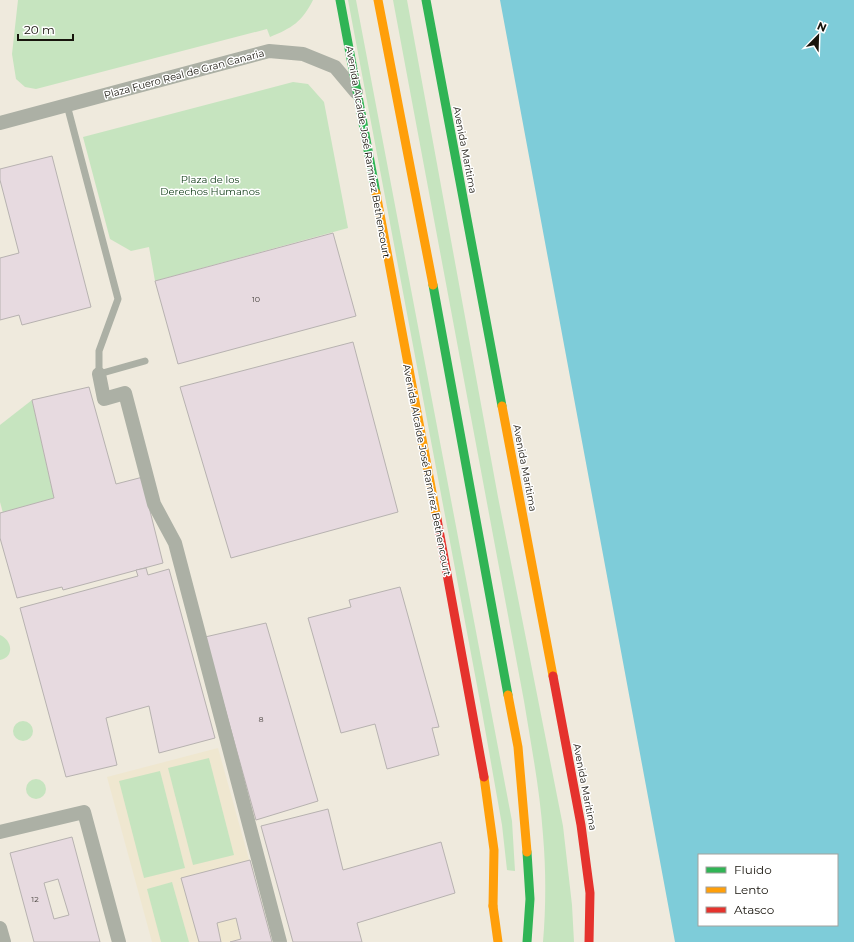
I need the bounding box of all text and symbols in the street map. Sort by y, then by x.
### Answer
scale bar [18,16,73,42]
north arrow [798,16,838,56]
text: N [815,19,829,35]
text: 20 m [24,22,55,37]
street label: Avenida Alcalde José Ramírez Bethencourt [343,45,393,259]
street label: Plaza Fuero Real de Gran Canaria [102,46,266,102]
street label: Avenida Maritima [450,105,480,195]
park label: Plaza de los Derechos Humanos [160,173,260,198]
house number: 10 [252,294,260,304]
street label: Avenida Alcalde José Ramírez Bethencourt [400,363,454,577]
street label: Avenida Maritima [510,423,540,513]
house number: 8 [258,714,264,724]
street label: Avenida Maritima [570,742,600,832]
legend [698,854,838,926]
text: Fluido [734,862,772,877]
text: Lento [734,882,769,897]
house number: 12 [31,894,39,904]
text: Atasco [734,902,774,917]

